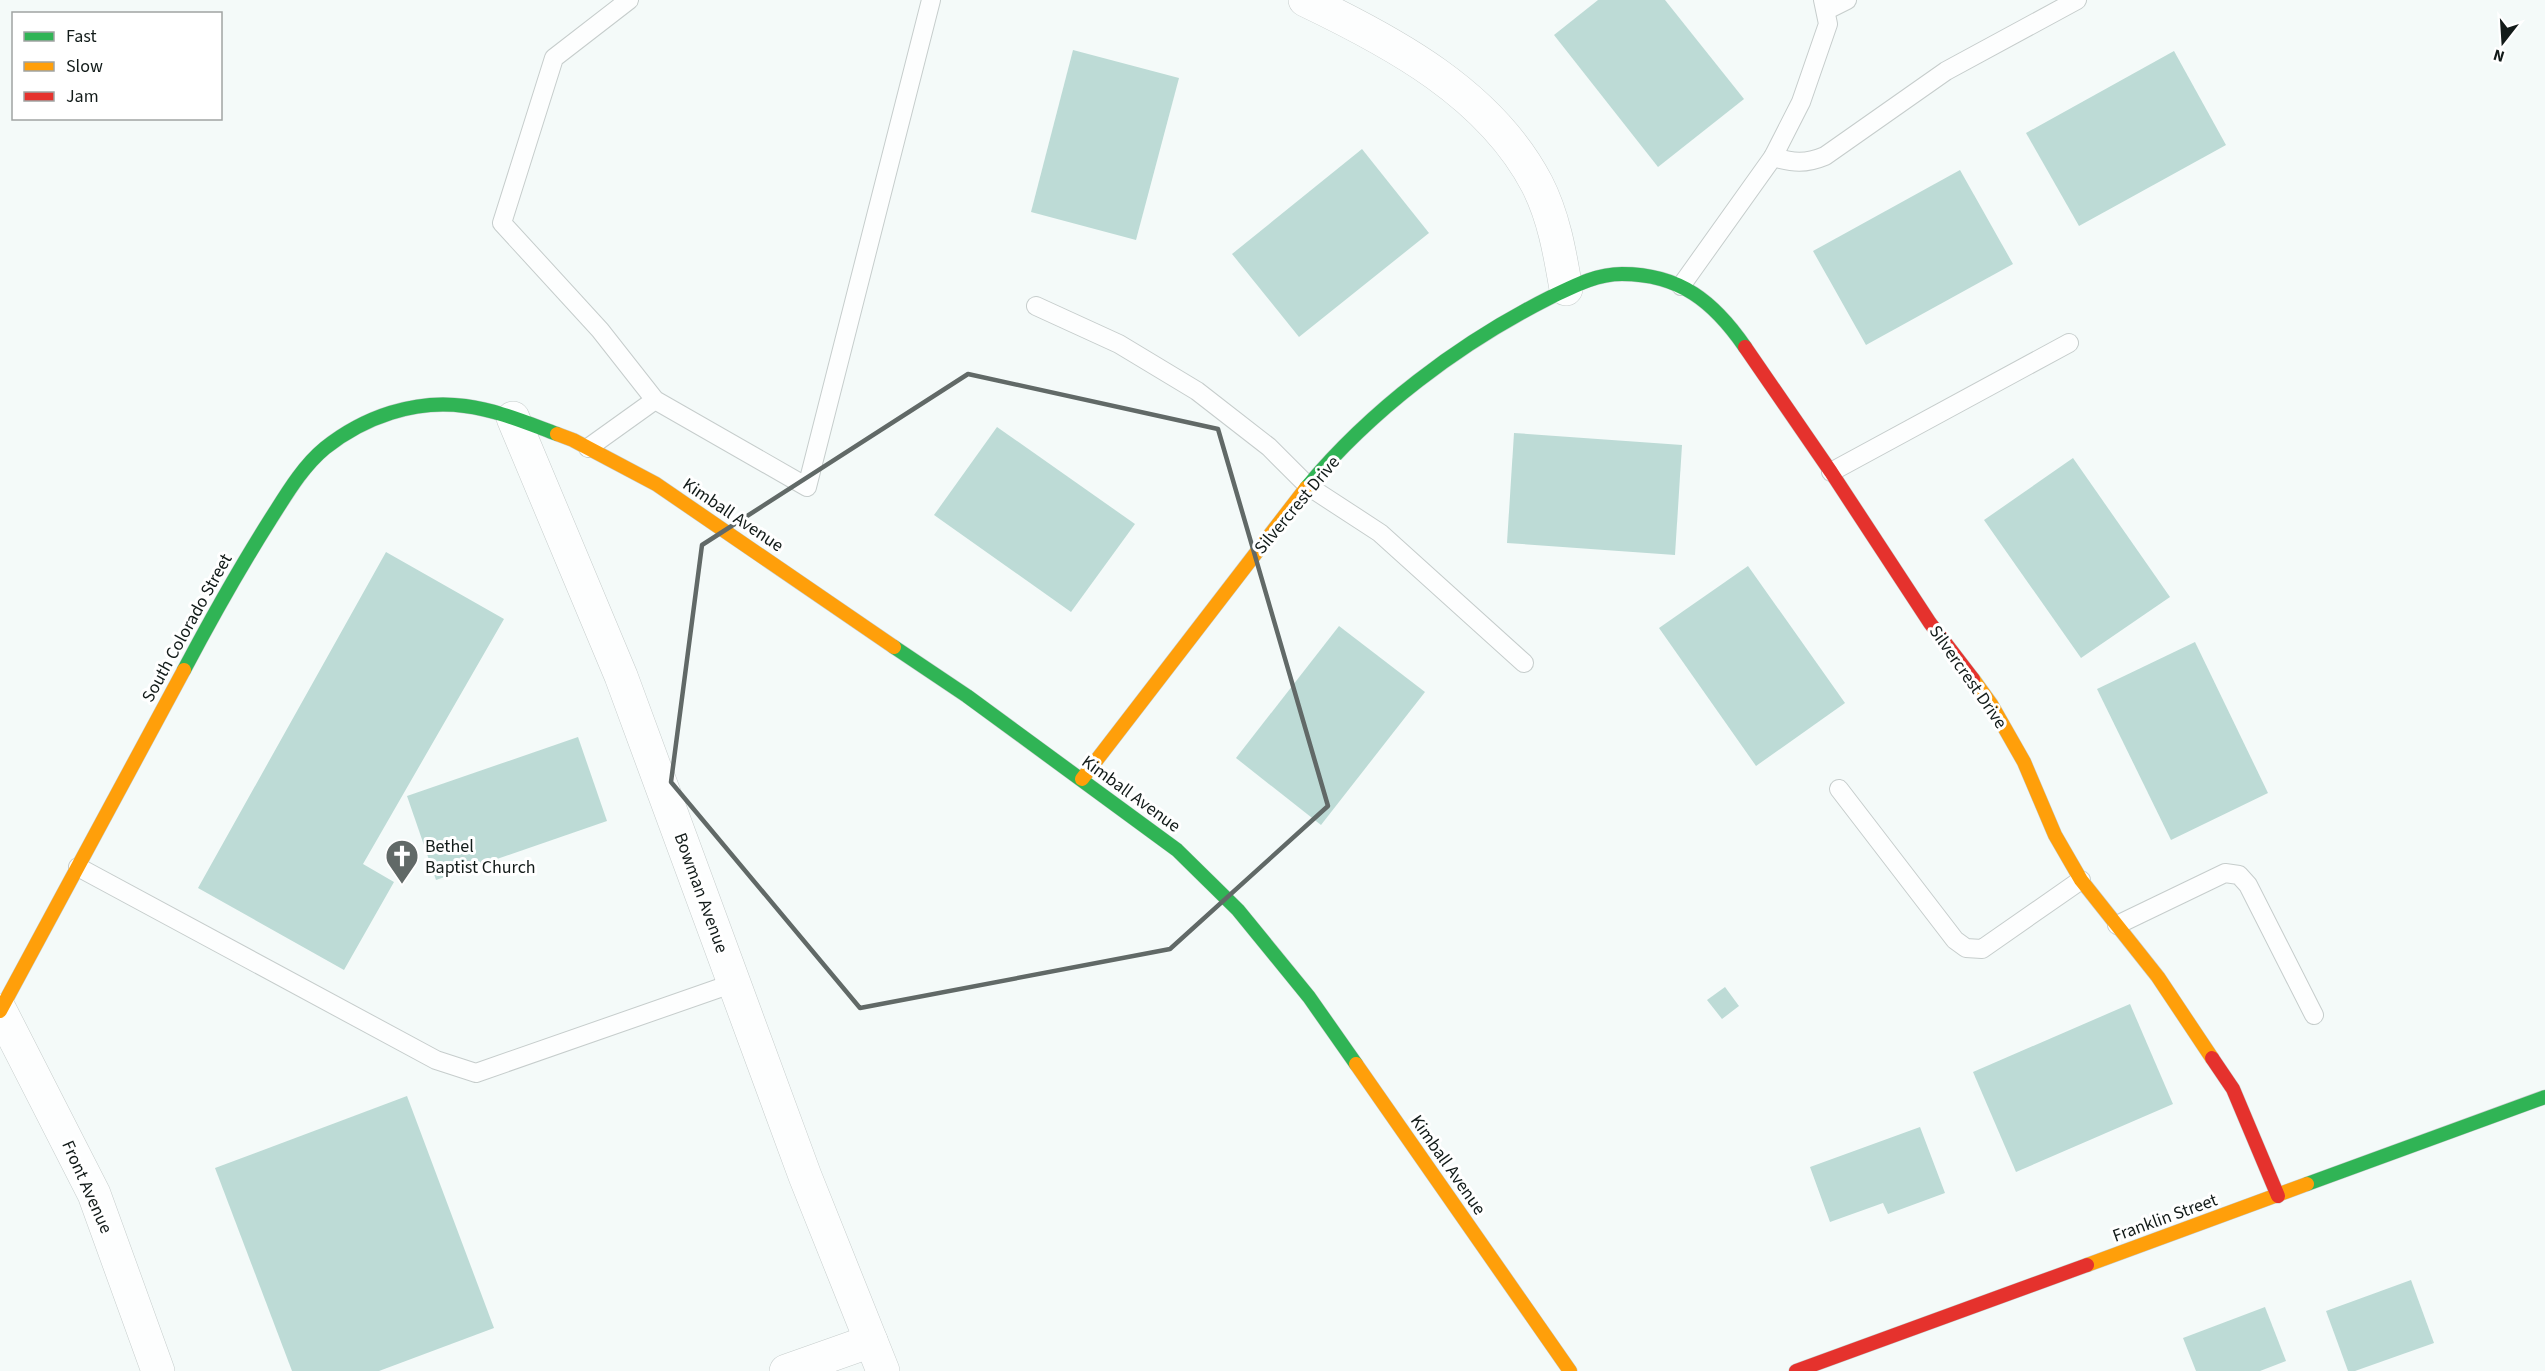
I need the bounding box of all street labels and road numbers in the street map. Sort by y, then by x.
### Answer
street label: Silvercrest Drive [1249,451,1346,559]
street label: Kimball Avenue [678,472,788,558]
street label: South Colorado Street [136,549,238,707]
street label: Silvercrest Drive [1923,620,2013,734]
street label: Kimball Avenue [1076,750,1186,838]
street label: Bowman Avenue [668,829,734,957]
street label: Kimball Avenue [1404,1110,1492,1220]
street label: Front Avenue [55,1137,119,1238]
street label: Franklin Street [2109,1187,2221,1249]

